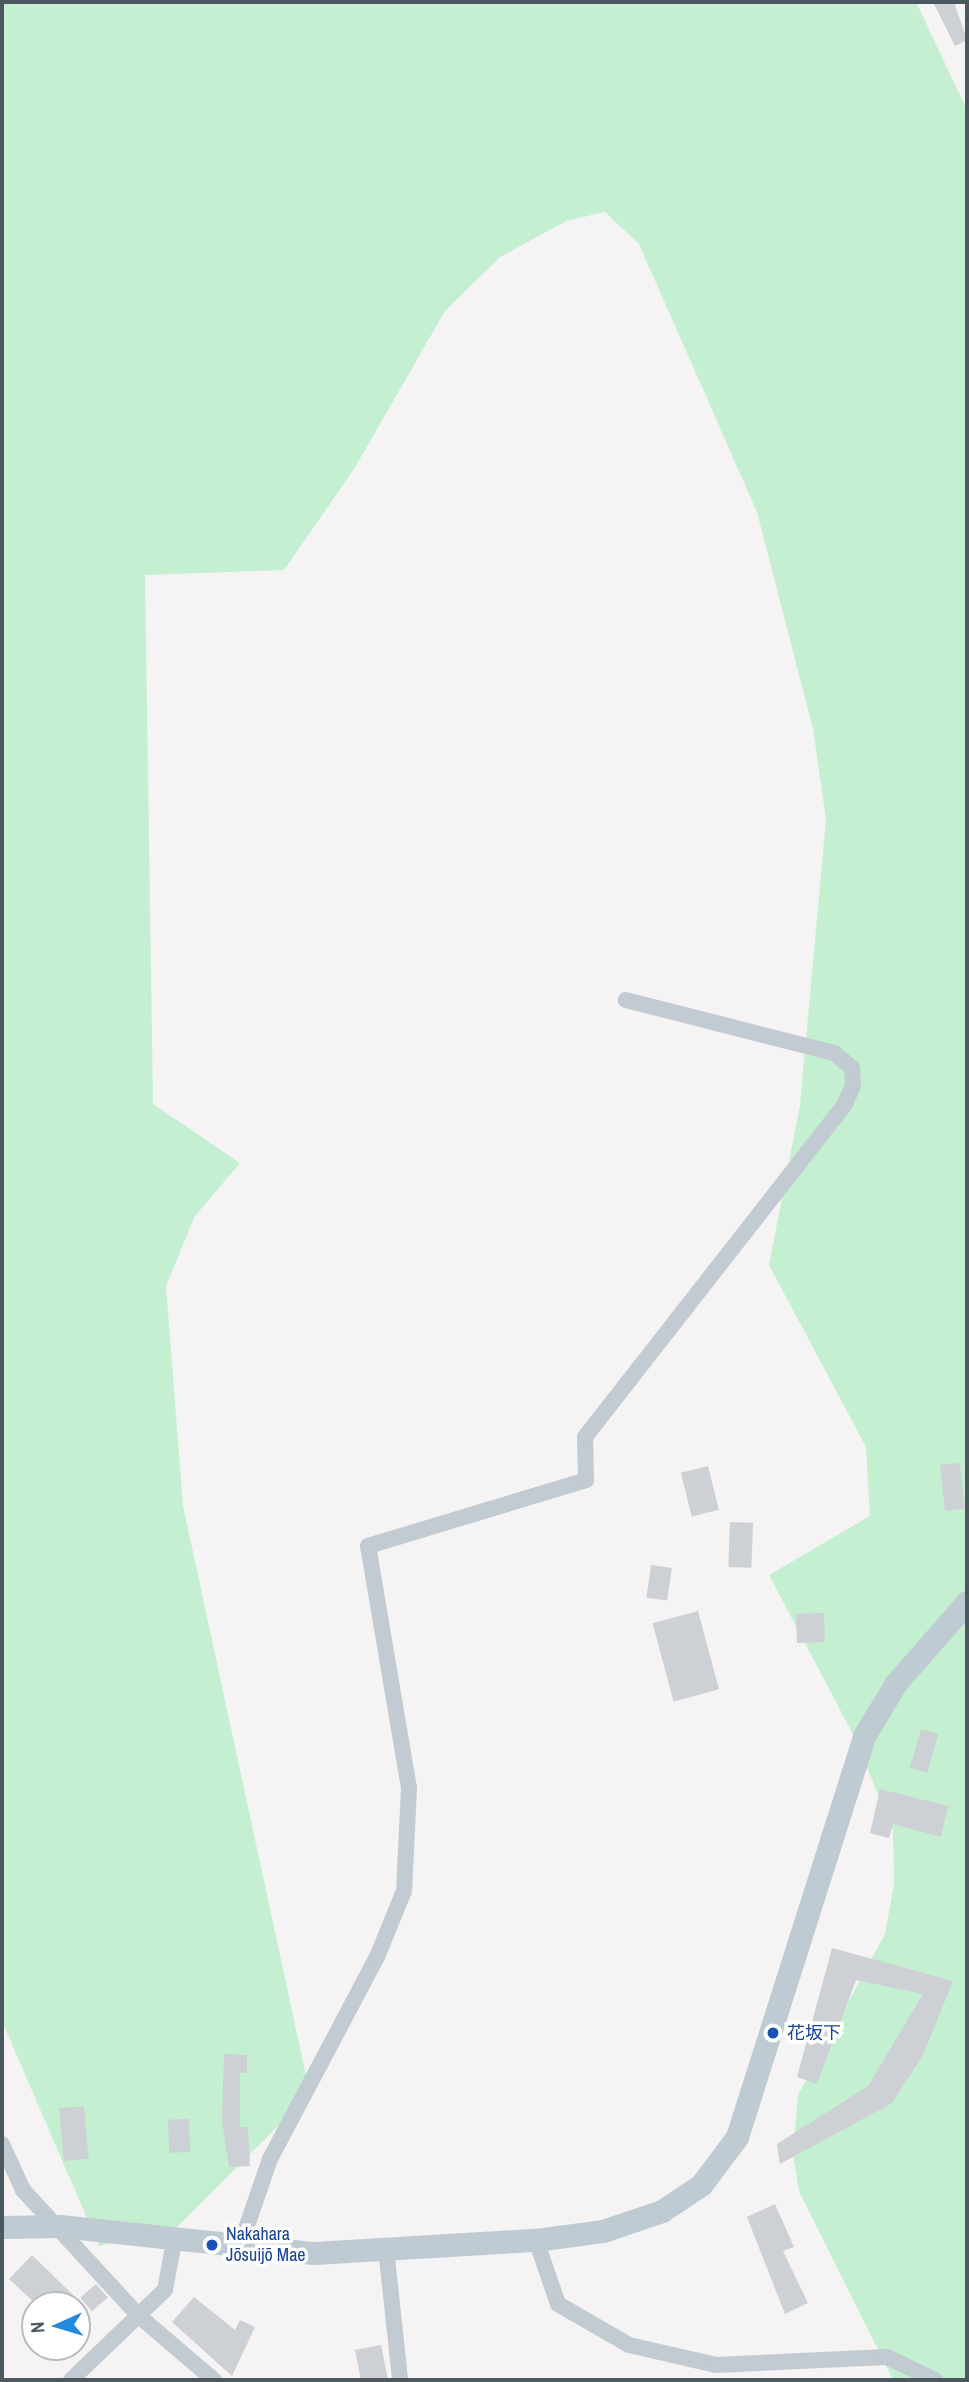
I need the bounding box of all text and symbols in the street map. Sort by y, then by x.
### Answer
place label: 花坂下 [787,2022,841,2044]
marker: 花坂下 [765,2025,781,2041]
place label: Nakahara Jōsuijō Mae [226,2224,306,2266]
marker: Nakahara Jōsuijō Mae [204,2237,220,2253]
north arrow [21,2291,91,2361]
text: N [24,2321,50,2334]

